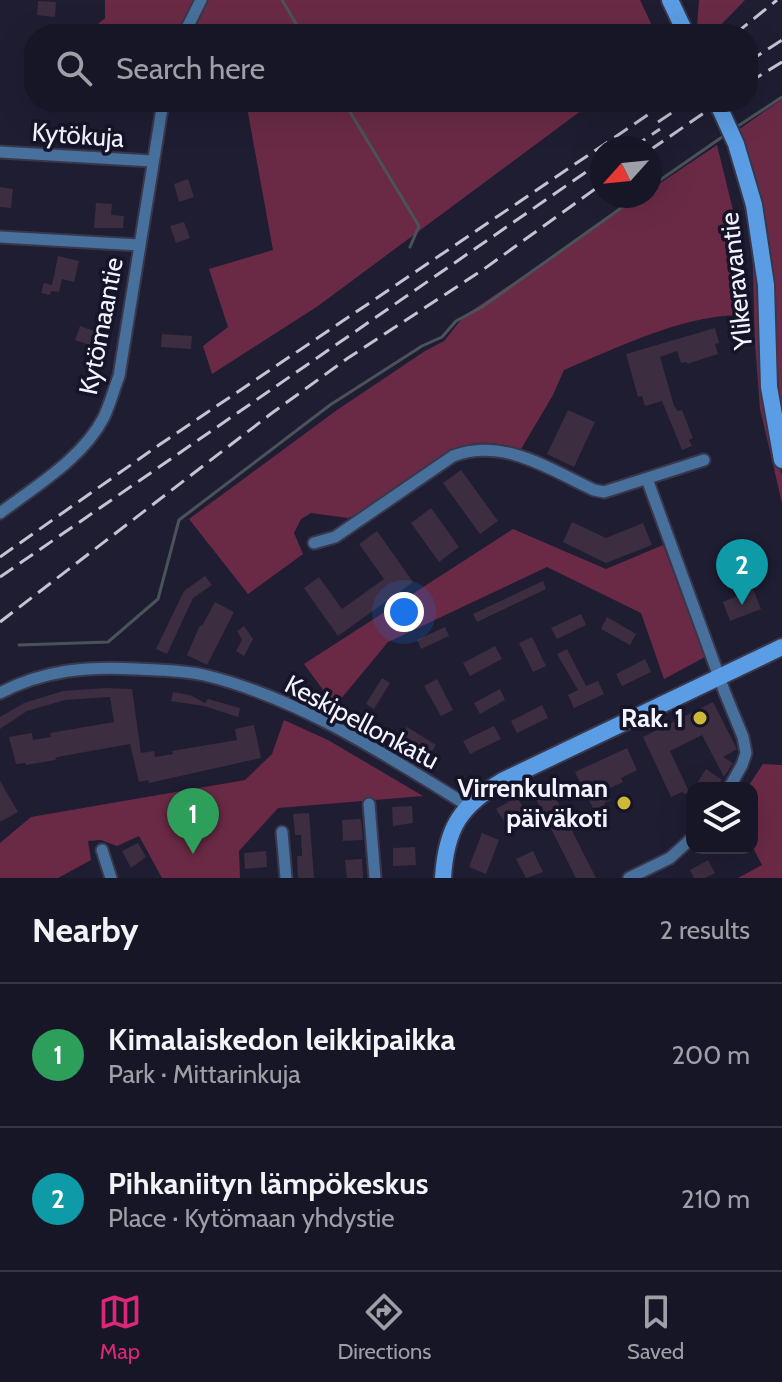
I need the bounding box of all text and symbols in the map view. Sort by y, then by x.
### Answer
search box [24,24,758,112]
icon: search [52,46,96,90]
text: Search here [116,50,265,87]
street label: Kytökuja [31,116,126,154]
north arrow [590,136,662,208]
street label: Ylikeravantie [713,211,759,352]
street label: Kytömaantie [72,255,130,397]
pin: 2 [716,539,768,605]
your location [384,592,424,632]
street label: Keskipellonkatu [279,668,445,776]
place label: Rak. 1 [621,702,684,734]
marker: Rak. 1 [691,709,709,727]
place label: Virrenkulman päiväkoti [457,772,608,834]
map controls [686,782,758,854]
button: layers [686,782,758,854]
pin: 1 [167,788,219,854]
marker: Virrenkulman päiväkoti [615,794,633,812]
text: Nearby [32,909,139,951]
text: 2 results [659,914,750,946]
text: Kimalaiskedon leikkipaikka [108,1021,455,1058]
text: 1 [53,1039,63,1071]
text: 200 m [671,1039,750,1071]
text: Park · Mittarinkuja [108,1058,301,1090]
text: Pihkaniityn lämpökeskus [108,1165,429,1202]
text: 2 [51,1183,65,1215]
text: 210 m [681,1183,750,1215]
text: Place · Kytömaan yhdystie [108,1202,395,1234]
tab: Map [98,1290,142,1365]
tab: Directions [337,1290,431,1365]
tab: Saved [627,1290,684,1365]

